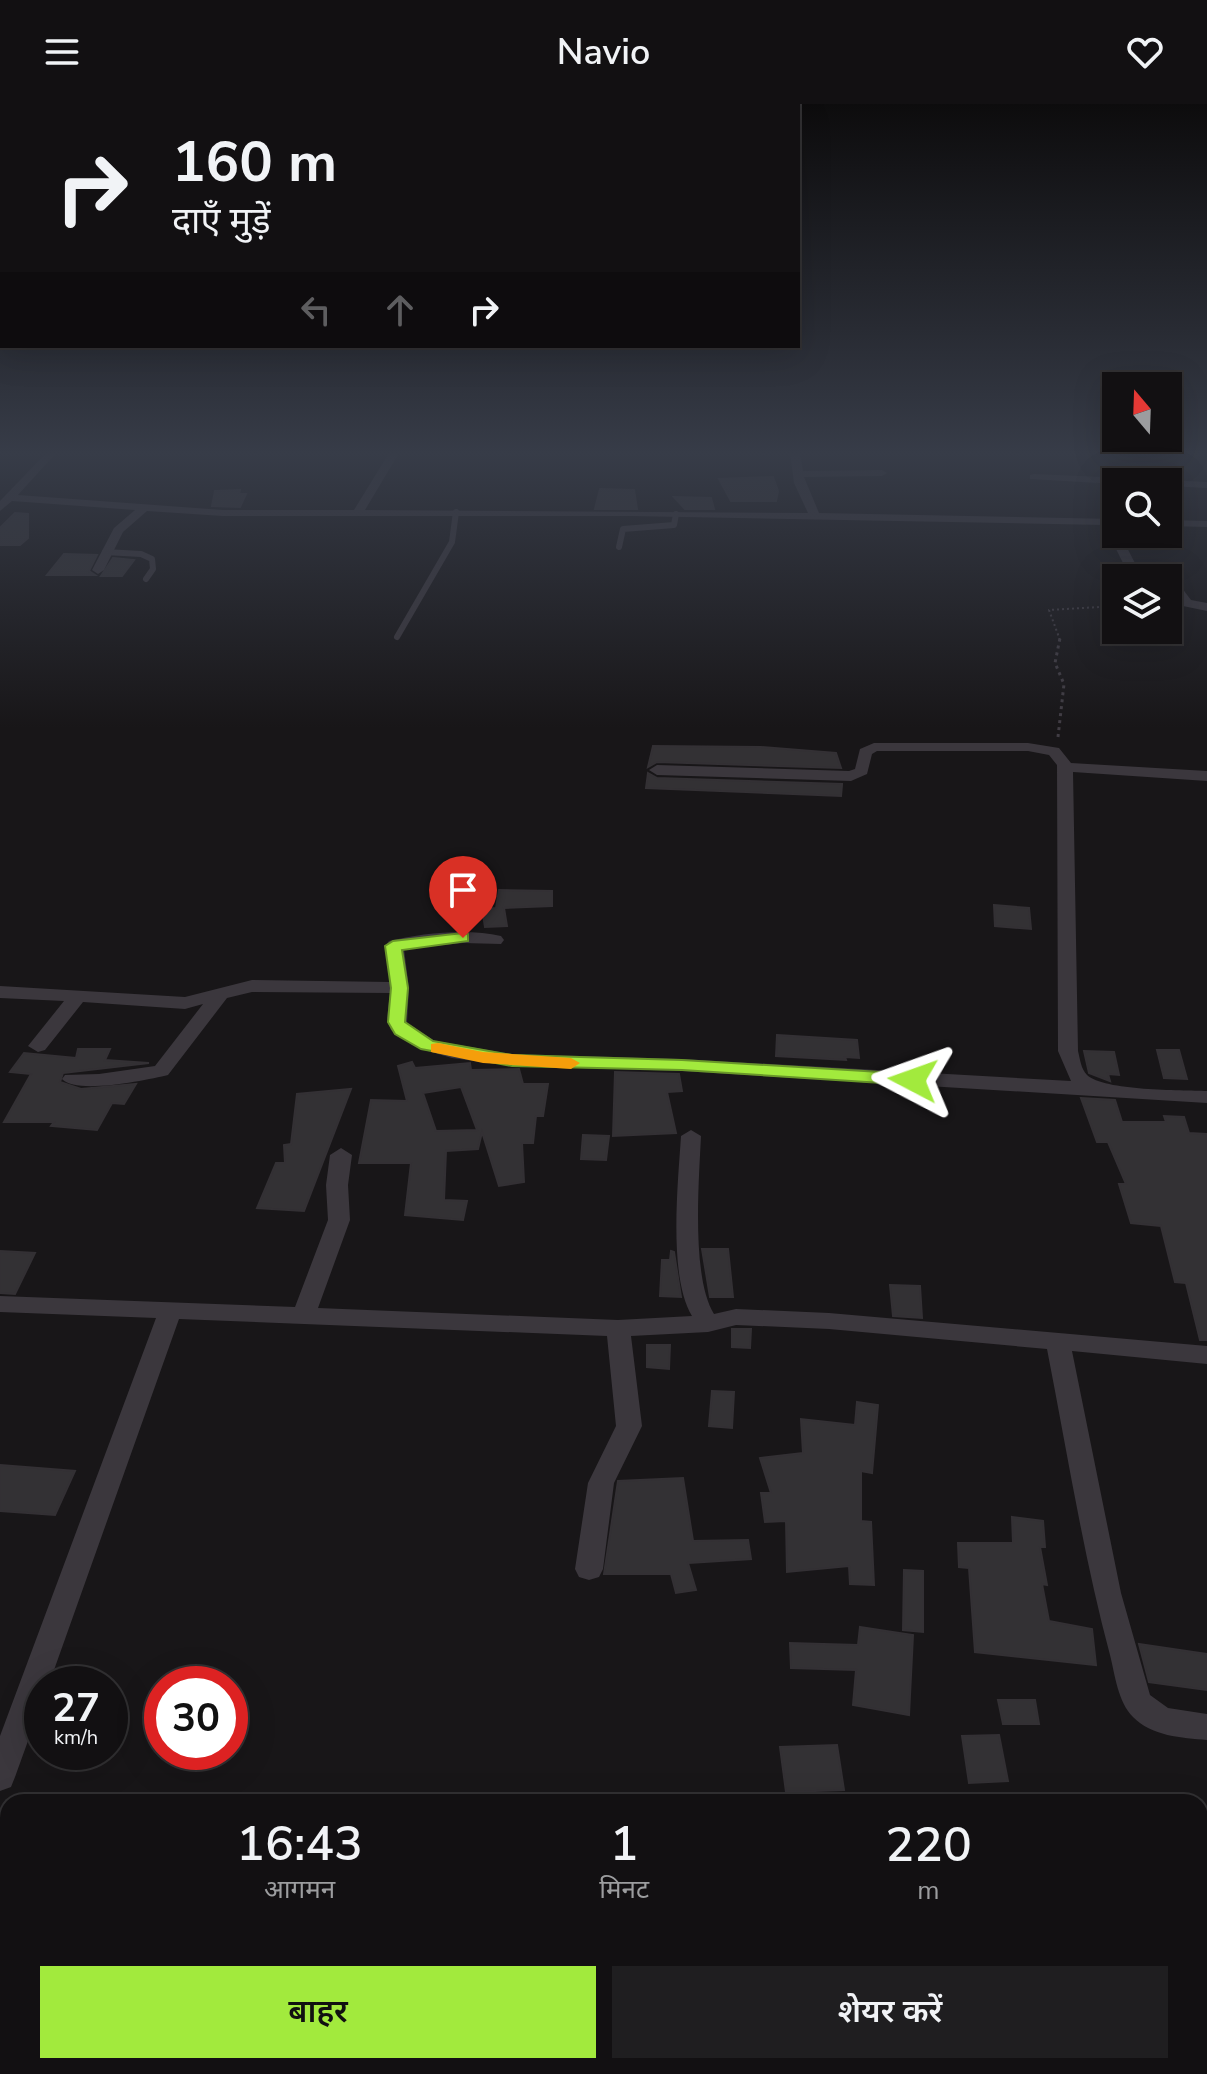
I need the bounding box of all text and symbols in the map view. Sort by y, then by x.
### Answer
text: Navio [557,28,650,77]
icon: menu [40,30,84,74]
icon: heart [1123,30,1167,74]
text: 160 m [172,124,337,201]
icon: right [40,136,144,240]
text: दाएँ मुड़ें [172,197,270,246]
icon: left [294,288,338,332]
icon: ahead [378,288,422,332]
icon: right [462,288,506,332]
north arrow [1102,372,1182,452]
map controls [1102,372,1182,644]
button: search [1102,468,1182,548]
button: layers [1102,564,1182,644]
pin [429,856,497,938]
icon: arrive [441,868,485,912]
position arrow [871,1038,955,1122]
speed limit sign: 30 [144,1666,248,1770]
text: 27 [52,1681,100,1735]
text: km/h [54,1724,98,1751]
text: 16:43 [236,1811,363,1877]
text: 1 [610,1811,638,1877]
text: 220 [885,1812,972,1878]
text: आगमन [264,1872,335,1907]
text: मिनट [599,1872,649,1907]
text: m [917,1873,940,1908]
button: बाहर [40,1966,596,2058]
button: शेयर करें [612,1966,1168,2058]

